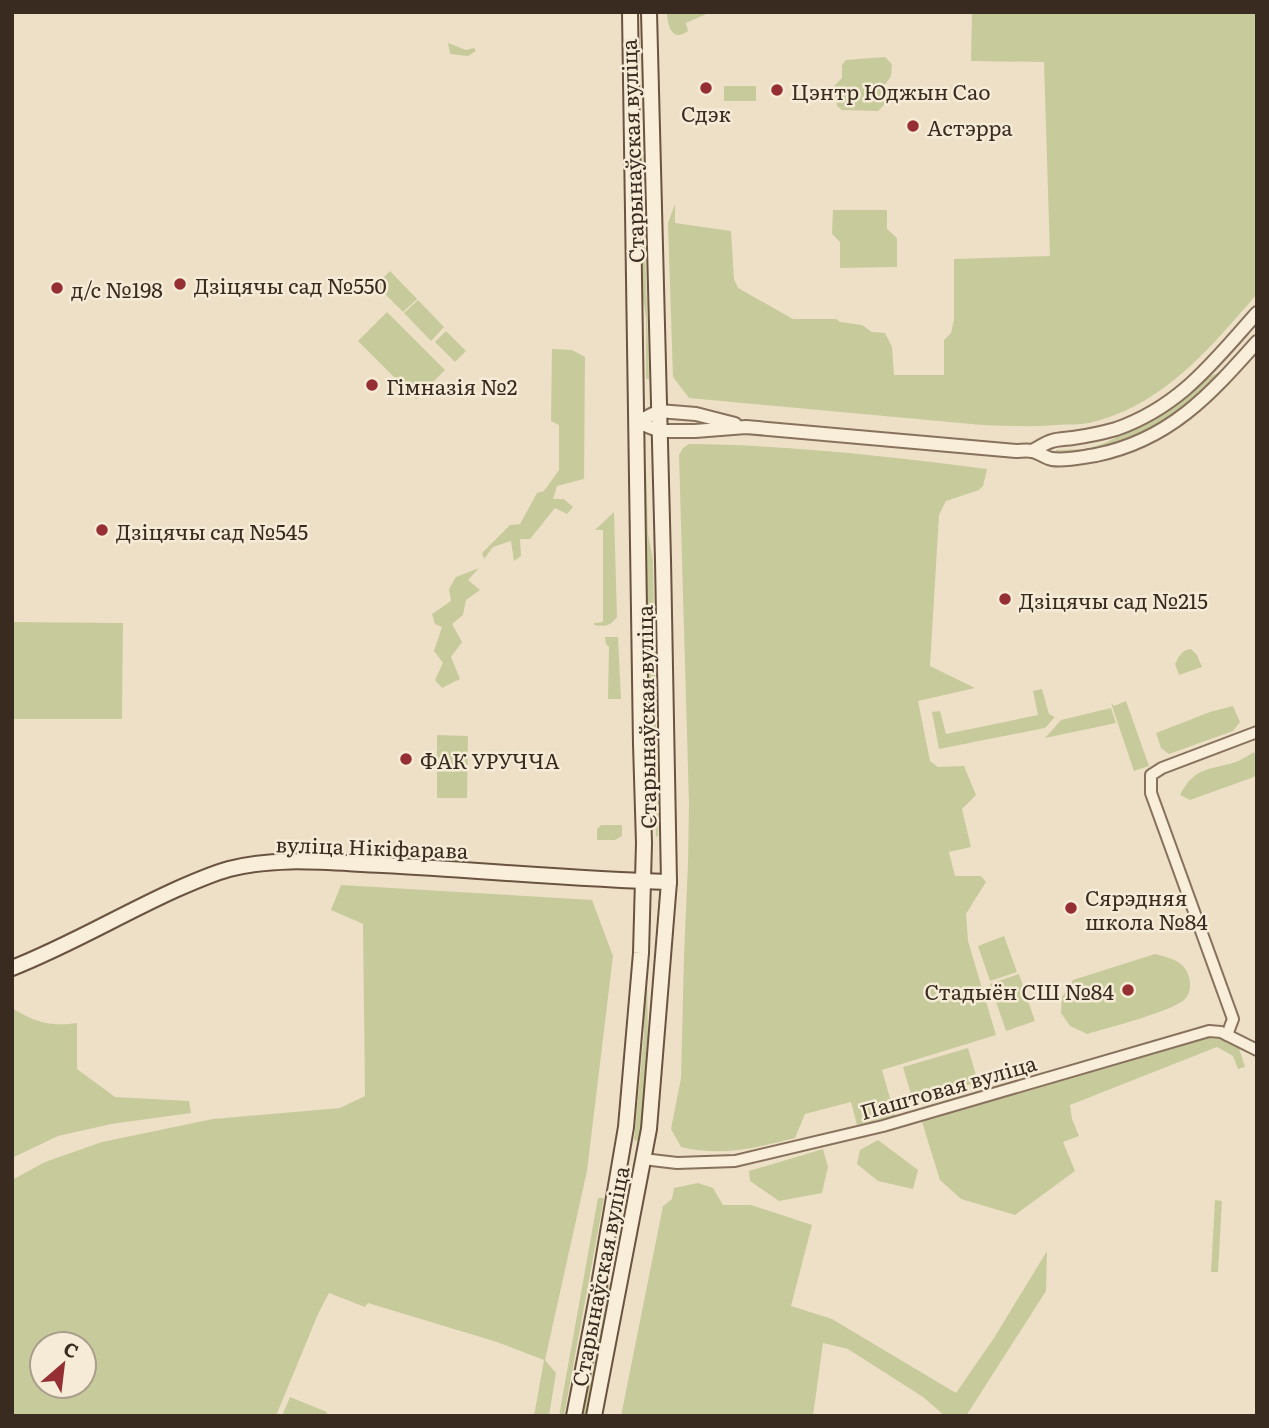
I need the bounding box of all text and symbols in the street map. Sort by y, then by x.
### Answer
street label: Старынаўская вуліца [612,38,650,264]
place label: Цэнтр Юджын Сао [791,75,991,106]
marker: Сдэк [698,80,714,96]
marker: Цэнтр Юджын Сао [769,82,785,98]
place label: Сдэк [681,97,732,128]
place label: Астэрра [927,111,1013,142]
marker: Астэрра [905,118,921,134]
place label: Дзіцячы сад №550 [194,269,387,300]
place label: д/с №198 [71,273,163,304]
marker: Дзіцячы сад №550 [172,276,188,292]
marker: д/с №198 [49,280,65,296]
place label: Гімназія №2 [386,370,517,401]
marker: Гімназія №2 [364,377,380,393]
place label: Дзіцячы сад №545 [116,515,308,546]
marker: Дзіцячы сад №545 [94,522,110,538]
place label: Дзіцячы сад №215 [1019,584,1208,615]
marker: Дзіцячы сад №215 [997,591,1013,607]
street label: Старынаўская вуліца [628,604,662,829]
place label: ФАК УРУЧЧА [420,744,560,775]
marker: ФАК УРУЧЧА [398,751,414,767]
street label: вуліца Нікіфарава [275,827,470,865]
place label: Сярэдняя школа №84 [1085,881,1208,936]
marker: Сярэдняя школа №84 [1063,900,1079,916]
place label: Стадыён СШ №84 [924,975,1114,1006]
marker: Стадыён СШ №84 [1120,982,1136,998]
street label: Паштовая вуліца [856,1046,1041,1126]
street label: Старынаўская вуліца [562,1162,636,1389]
north arrow [28,1330,98,1400]
text: С [59,1334,84,1365]

